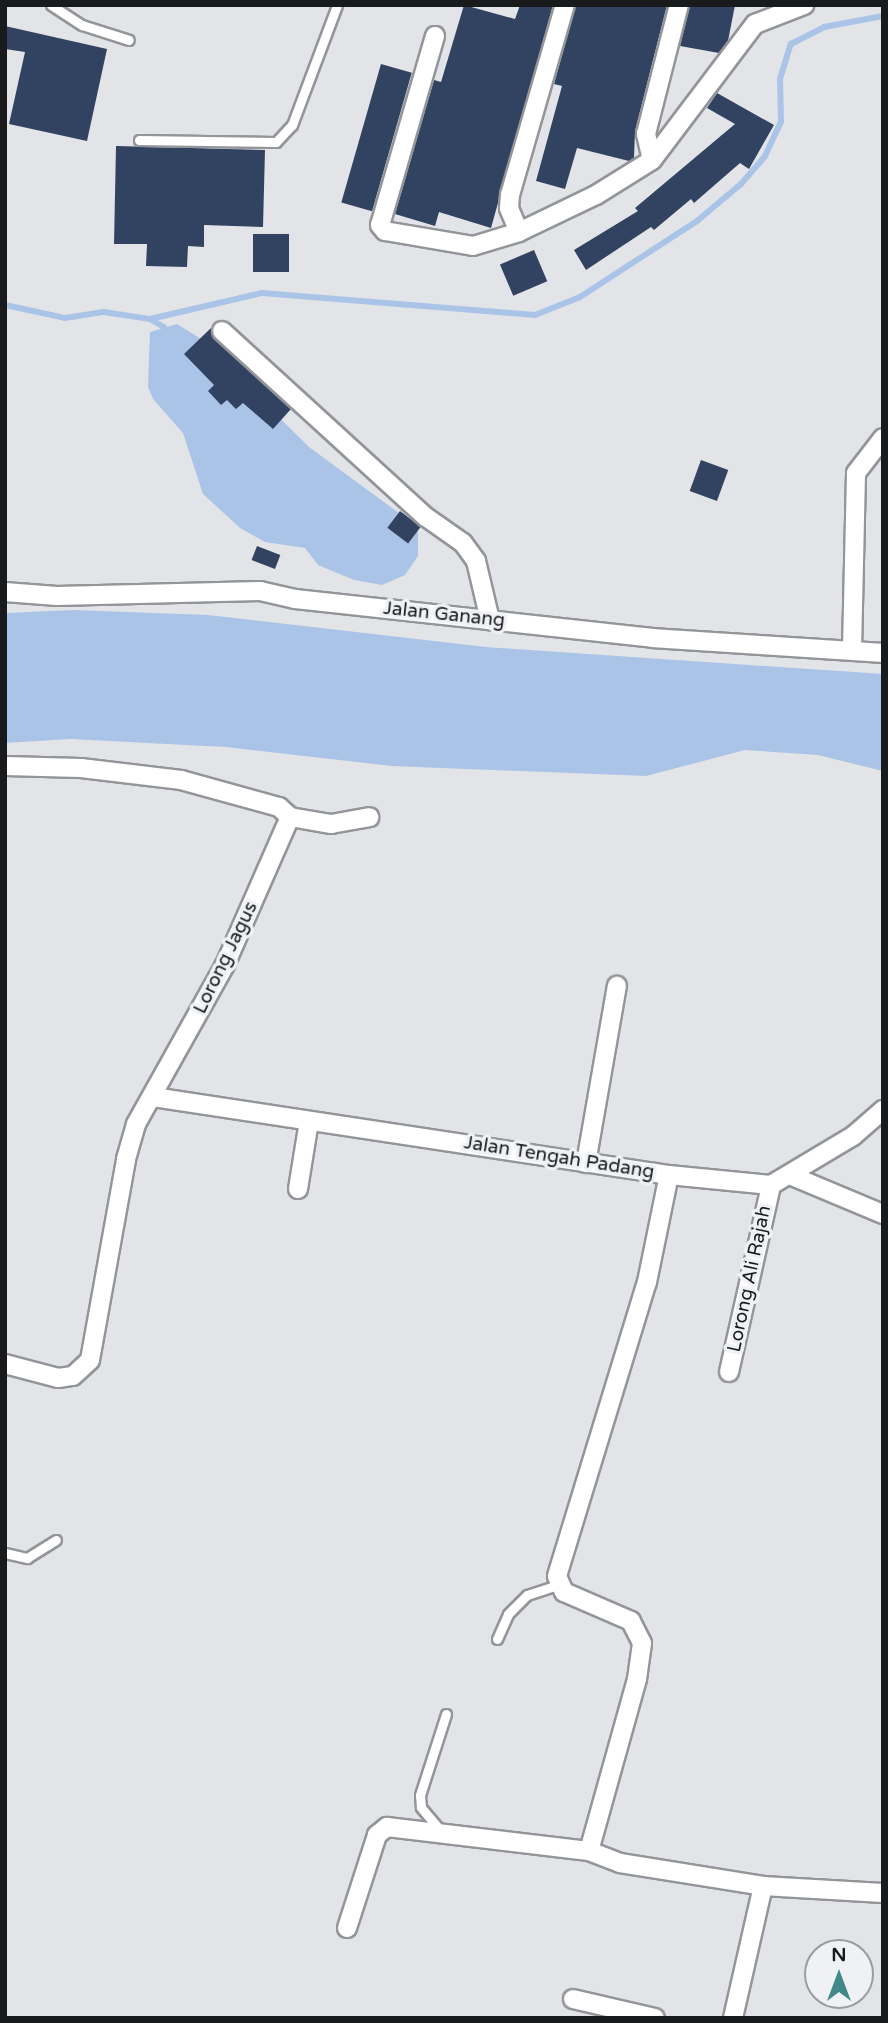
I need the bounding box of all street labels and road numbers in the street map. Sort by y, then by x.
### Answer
street label: Jalan Ganang [382,597,506,633]
street label: Lorong Jagus [189,898,263,1018]
street label: Jalan Tengah Padang [462,1132,656,1184]
street label: Lorong Ali Rajah [723,1204,777,1354]

